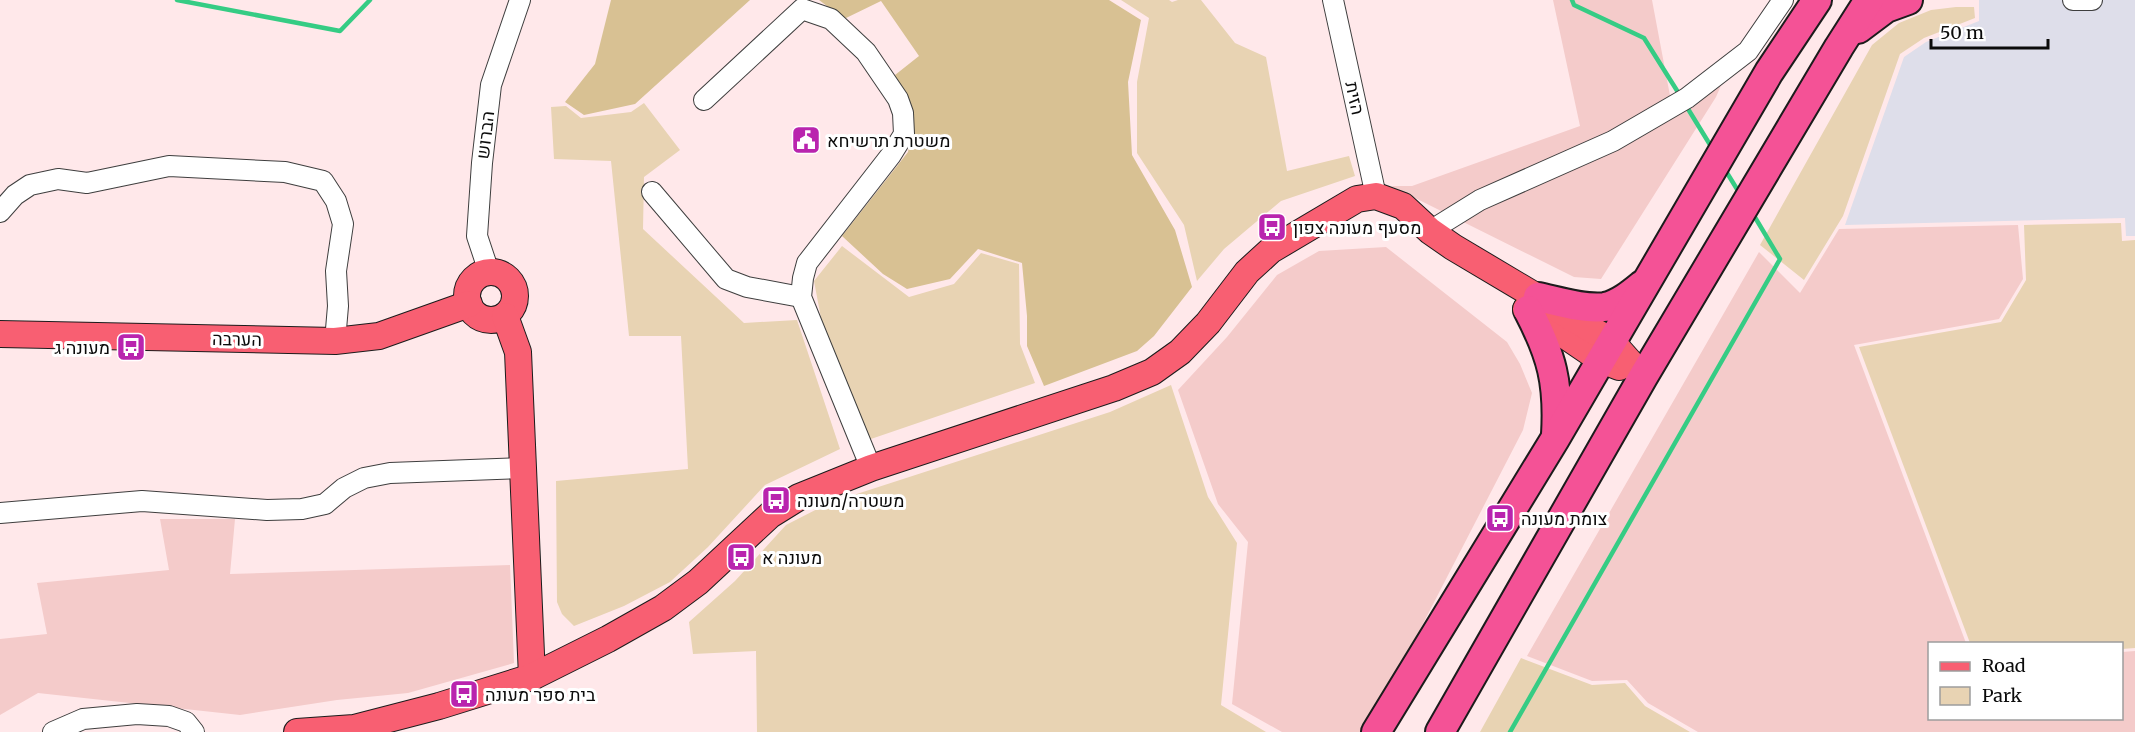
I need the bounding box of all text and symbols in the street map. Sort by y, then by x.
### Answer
scale bar [1931,12,2048,50]
text: 50 m [1940,21,1984,44]
street label: הזית [1340,79,1370,117]
street label: הברוש [471,110,499,160]
public building icon: משטרת תרשיחא [790,124,822,156]
place label: משטרת תרשיחא [827,129,950,152]
bus stop icon: מסעף מעונה צפון [1256,211,1288,243]
place label: מסעף מעונה צפון [1293,216,1421,239]
street label: הערבה [212,327,262,351]
bus stop icon: מעונה ג [115,331,147,363]
place label: מעונה ג [55,336,110,359]
bus stop icon: משטרה/מעונה [760,484,792,516]
place label: משטרה/מעונה [797,489,905,512]
bus stop icon: צומת מעונה [1484,502,1516,534]
place label: צומת מעונה [1521,507,1607,530]
bus stop icon: מעונה א [725,541,757,573]
place label: מעונה א [762,546,822,569]
legend [1928,642,2123,720]
text: Road [1982,654,2026,677]
bus stop icon: בית ספר מעונה [448,678,480,710]
place label: בית ספר מעונה [485,683,596,706]
text: Park [1982,684,2023,707]

